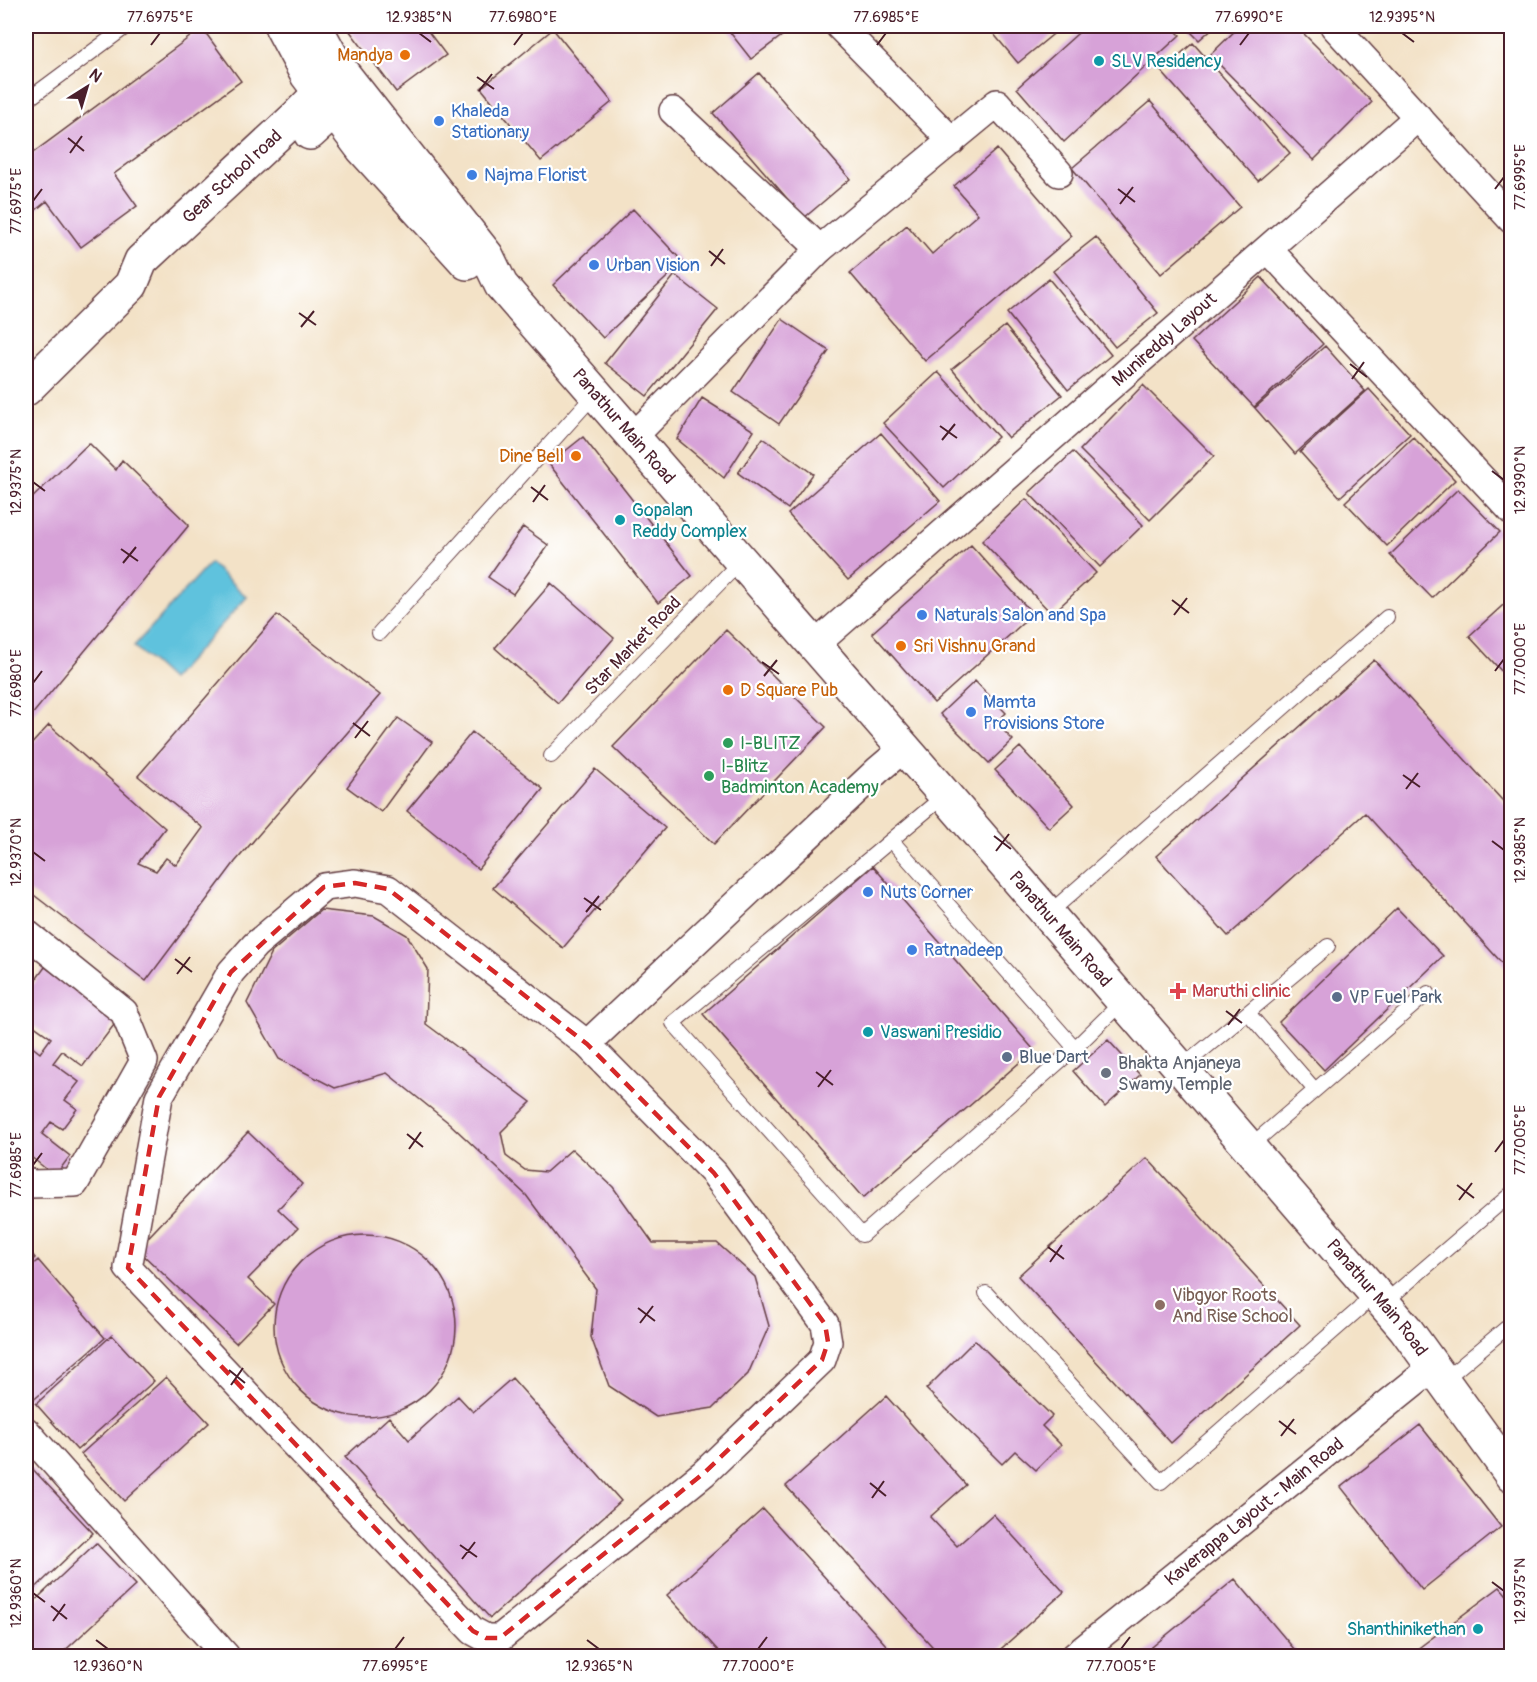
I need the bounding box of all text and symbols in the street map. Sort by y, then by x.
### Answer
text: 77.6975°E [127,8,193,27]
text: 12.9385°N [386,8,452,27]
text: 77.6980°E [489,8,557,27]
text: 77.6985°E [853,8,919,27]
text: 77.6990°E [1215,8,1283,27]
text: 12.9395°N [1369,8,1435,27]
place label: Mandya [337,44,393,67]
marker: Mandya [398,48,412,62]
place label: SLV Residency [1111,50,1222,73]
marker: SLV Residency [1092,54,1106,68]
north arrow [57,57,117,117]
text: N [85,65,106,87]
place label: Khaleda Stationary [451,100,530,144]
marker: Khaleda Stationary [432,114,446,128]
street label: Gear School road [177,124,287,228]
text: 77.6995°E [1511,144,1530,210]
place label: Najma Florist [484,164,587,187]
text: 77.6975°E [7,168,26,234]
marker: Najma Florist [465,168,479,182]
place label: Urban Vision [606,254,700,277]
marker: Urban Vision [587,258,601,272]
street label: Munireddy Layout [1107,287,1222,391]
street label: Panathur Main Road [567,363,680,489]
place label: Dine Bell [499,445,564,468]
text: 12.9390°N [1511,446,1530,514]
text: 12.9375°N [7,449,26,515]
marker: Dine Bell [569,449,583,463]
place label: Gopalan Reddy Complex [632,499,747,543]
marker: Gopalan Reddy Complex [613,513,627,527]
street label: Star Market Road [580,592,686,700]
place label: Naturals Salon and Spa [934,604,1106,627]
marker: Naturals Salon and Spa [915,608,929,622]
text: 77.7000°E [1511,623,1530,695]
place label: Sri Vishnu Grand [913,635,1036,658]
marker: Sri Vishnu Grand [894,639,908,653]
text: 77.6980°E [7,649,26,717]
place label: D Square Pub [740,679,838,702]
marker: D Square Pub [721,683,735,697]
place label: Mamta Provisions Store [983,691,1105,735]
marker: Mamta Provisions Store [964,705,978,719]
place label: I-BLITZ [740,732,800,755]
marker: I-BLITZ [721,736,735,750]
place label: I-Blitz Badminton Academy [721,755,879,799]
marker: I-Blitz Badminton Academy [702,769,716,783]
text: 12.9385°N [1511,817,1530,883]
text: 12.9370°N [7,818,26,886]
street label: Panathur Main Road [1004,866,1117,992]
place label: Nuts Corner [880,881,974,904]
marker: Nuts Corner [861,885,875,899]
place label: Ratnadeep [924,939,1003,962]
marker: Ratnadeep [905,943,919,957]
place label: Maruthi clinic [1192,980,1291,1003]
marker: Maruthi clinic [1169,982,1187,1000]
place label: VP Fuel Park [1349,986,1443,1009]
marker: VP Fuel Park [1330,990,1344,1004]
place label: Vaswani Presidio [880,1021,1002,1044]
marker: Vaswani Presidio [861,1025,875,1039]
place label: Blue Dart [1019,1046,1089,1069]
marker: Blue Dart [1000,1050,1014,1064]
place label: Bhakta Anjaneya Swamy Temple [1118,1052,1241,1096]
marker: Bhakta Anjaneya Swamy Temple [1099,1066,1113,1080]
text: 77.7005°E [1511,1105,1530,1175]
text: 77.6985°E [7,1132,26,1198]
street label: Panathur Main Road [1322,1234,1433,1361]
place label: Vibgyor Roots And Rise School [1172,1284,1293,1328]
marker: Vibgyor Roots And Rise School [1153,1298,1167,1312]
street label: Kaverappa Layout - Main Road [1160,1432,1348,1591]
text: 12.9360°N [7,1558,26,1628]
text: 12.9375°N [1511,1558,1530,1624]
place label: Shanthinikethan [1347,1618,1466,1641]
marker: Shanthinikethan [1471,1622,1485,1636]
text: 12.9360°N [73,1657,143,1676]
text: 77.6995°E [362,1657,428,1676]
text: 12.9365°N [565,1657,633,1676]
text: 77.7000°E [722,1657,794,1676]
text: 77.7005°E [1086,1657,1156,1676]

